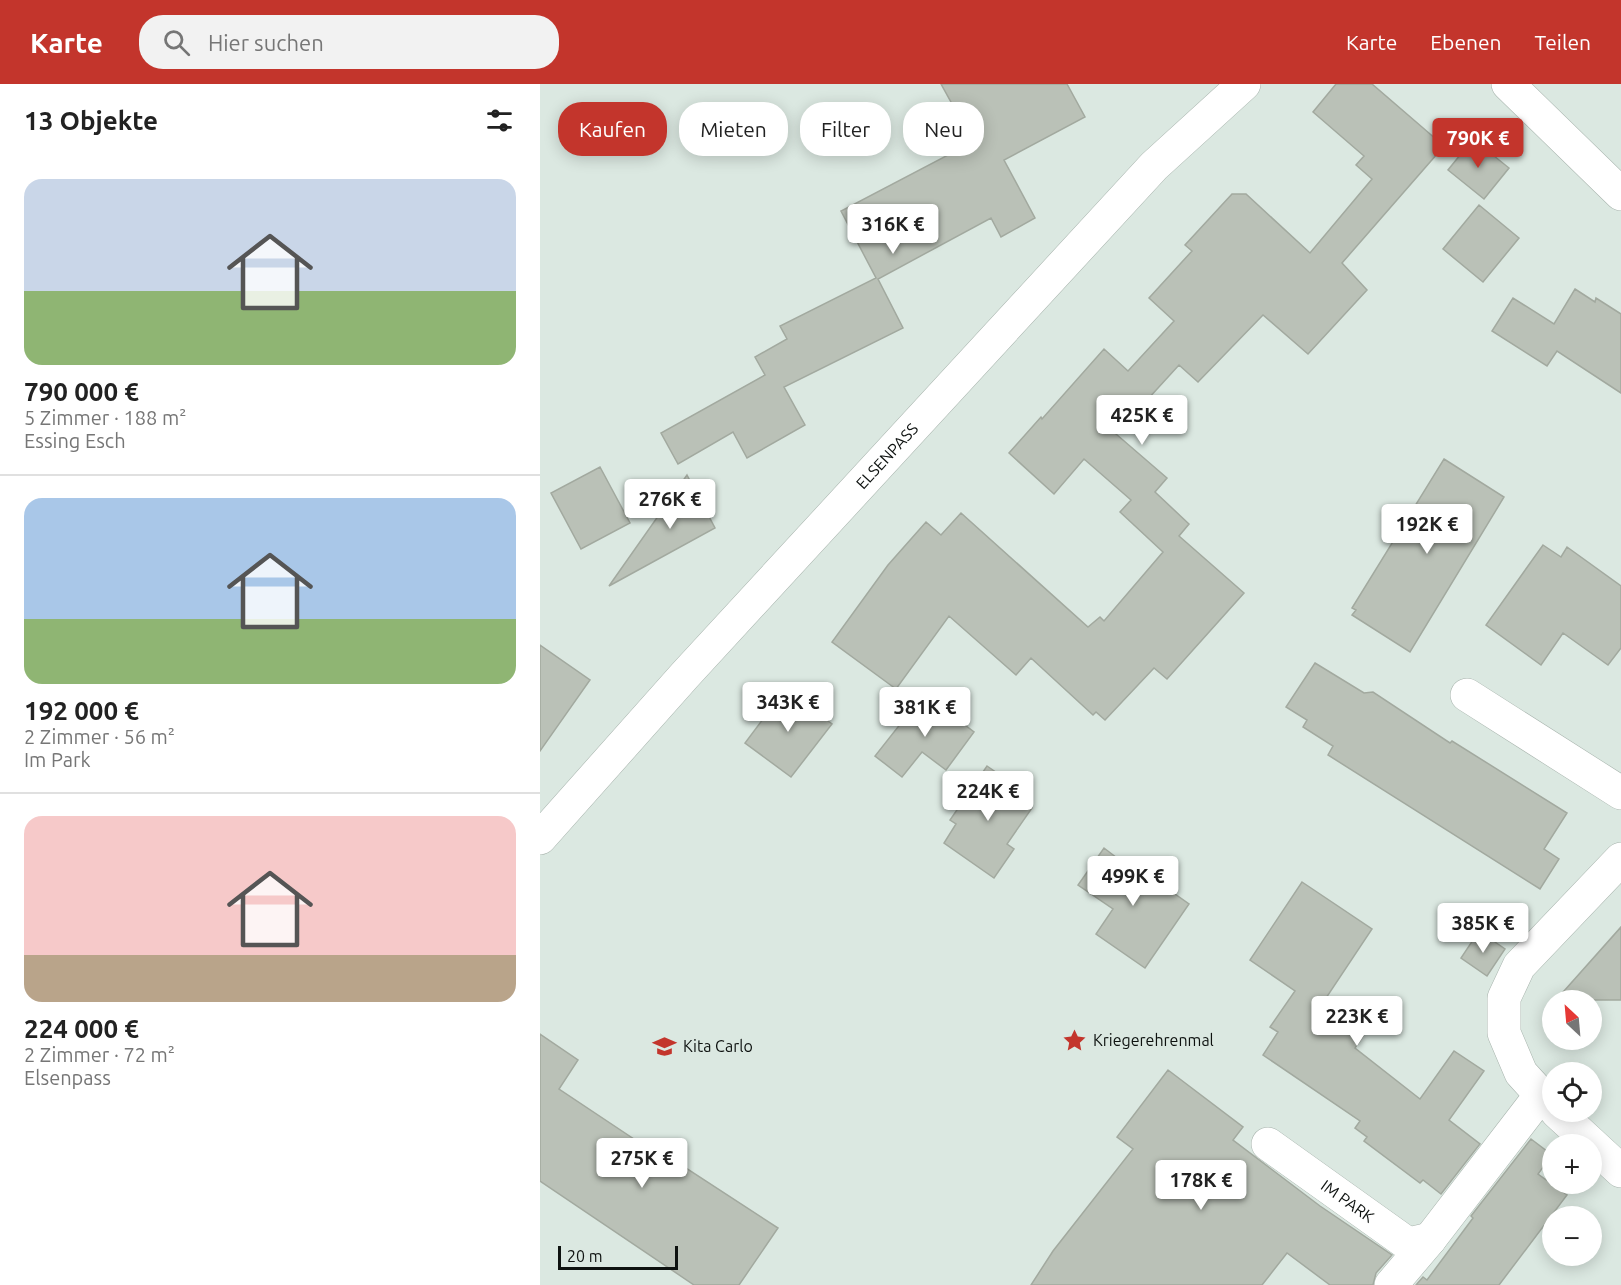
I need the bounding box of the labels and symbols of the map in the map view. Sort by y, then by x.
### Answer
pin: 790K € [1429,118,1527,169]
pin: 316K € [844,204,942,255]
pin: 425K € [1093,395,1191,446]
street label: ELSENPASS [852,420,921,492]
pin: 276K € [621,479,719,530]
pin: 192K € [1378,504,1476,555]
pin: 343K € [739,682,837,733]
pin: 381K € [876,687,974,738]
pin: 224K € [939,771,1037,822]
pin: 499K € [1084,856,1182,907]
pin: 385K € [1434,903,1532,954]
north arrow [1542,990,1602,1050]
pin: 223K € [1308,996,1406,1047]
place icon: Kriegerehrenmal [1062,1027,1088,1053]
place label: Kriegerehrenmal [1093,1031,1214,1049]
school or university icon: Kita Carlo [652,1033,678,1059]
place label: Kita Carlo [683,1037,753,1055]
pin: 275K € [593,1138,691,1189]
pin: 178K € [1152,1160,1250,1211]
street label: IM PARK [1318,1176,1378,1226]
scale bar [558,1243,678,1270]

